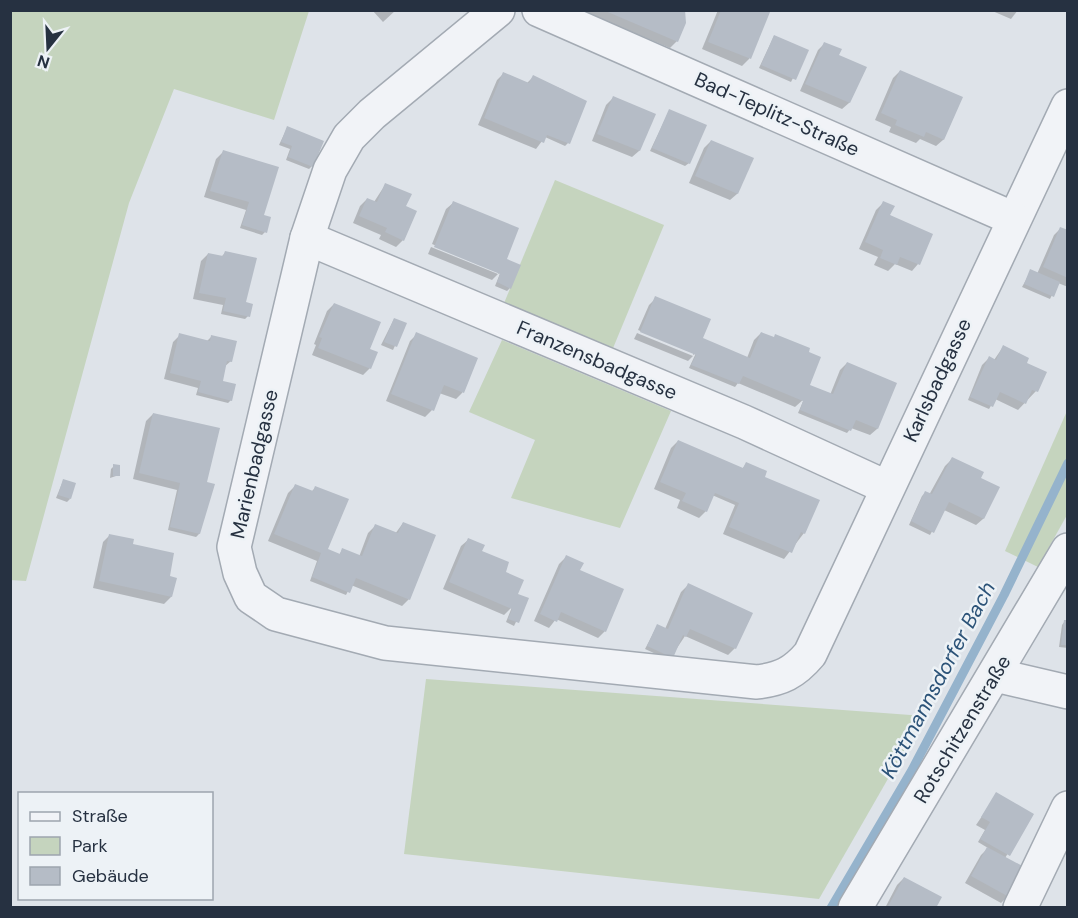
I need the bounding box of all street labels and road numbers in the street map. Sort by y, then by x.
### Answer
street label: Bad-Teplitz-Straße [691,66,863,162]
street label: Franzensbadgasse [513,314,681,406]
street label: Karlsbadgasse [897,314,977,446]
street label: Marienbadgasse [224,387,284,541]
street label: Rotschitzenstraße [908,650,1016,808]

